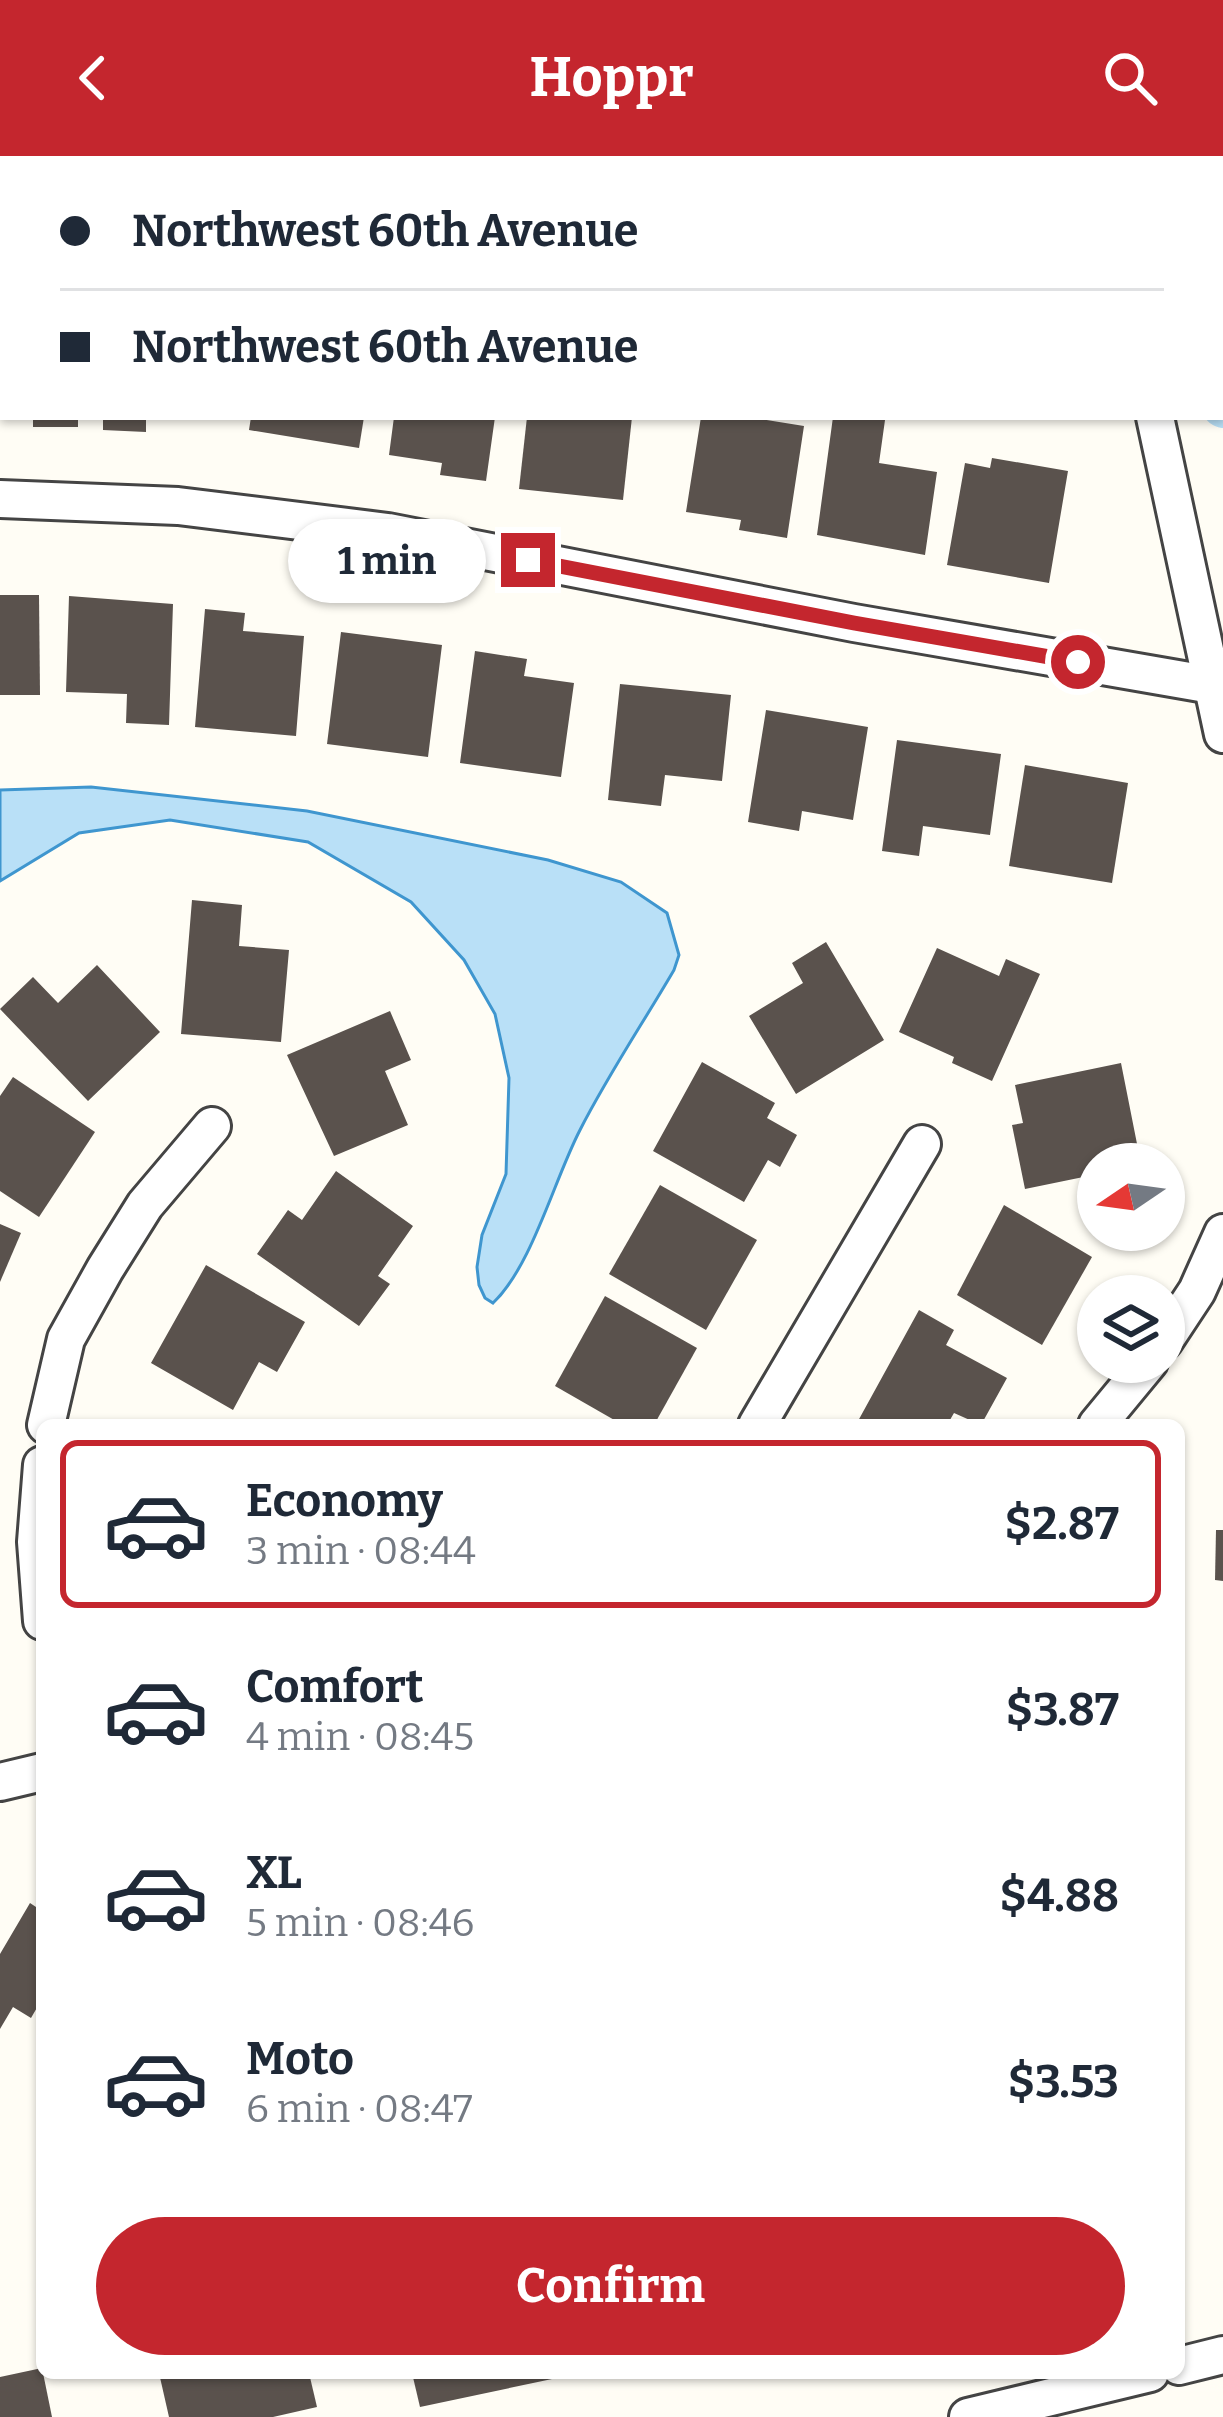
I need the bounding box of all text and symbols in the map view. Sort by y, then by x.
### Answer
icon: back [60,45,126,111]
icon: search [1097,45,1163,111]
text: Hoppr [529,46,694,110]
text: Northwest 60th Avenue [132,204,639,258]
text: Northwest 60th Avenue [132,320,639,374]
callout: 1 min [288,518,486,602]
route end [501,533,555,587]
text: 1 min [338,538,436,584]
route start [1051,635,1105,689]
north arrow [1077,1143,1185,1251]
map controls [1077,1143,1185,1383]
button: layers [1077,1275,1185,1383]
icon: car [102,1470,210,1578]
text: Economy [246,1474,443,1528]
text: $2.87 [1005,1497,1119,1551]
text: 3 min · 08:44 [246,1528,476,1574]
icon: car [102,1656,210,1764]
text: Comfort [246,1660,424,1714]
text: $3.87 [1006,1683,1119,1737]
text: 4 min · 08:45 [246,1714,474,1760]
icon: car [102,1842,210,1950]
text: XL [246,1846,302,1900]
text: $4.88 [1000,1869,1119,1923]
text: 5 min · 08:46 [246,1900,474,1946]
icon: car [102,2028,210,2136]
text: Moto [246,2032,354,2086]
text: $3.53 [1008,2055,1119,2109]
text: 6 min · 08:47 [246,2086,473,2132]
button: Confirm [96,2217,1125,2355]

